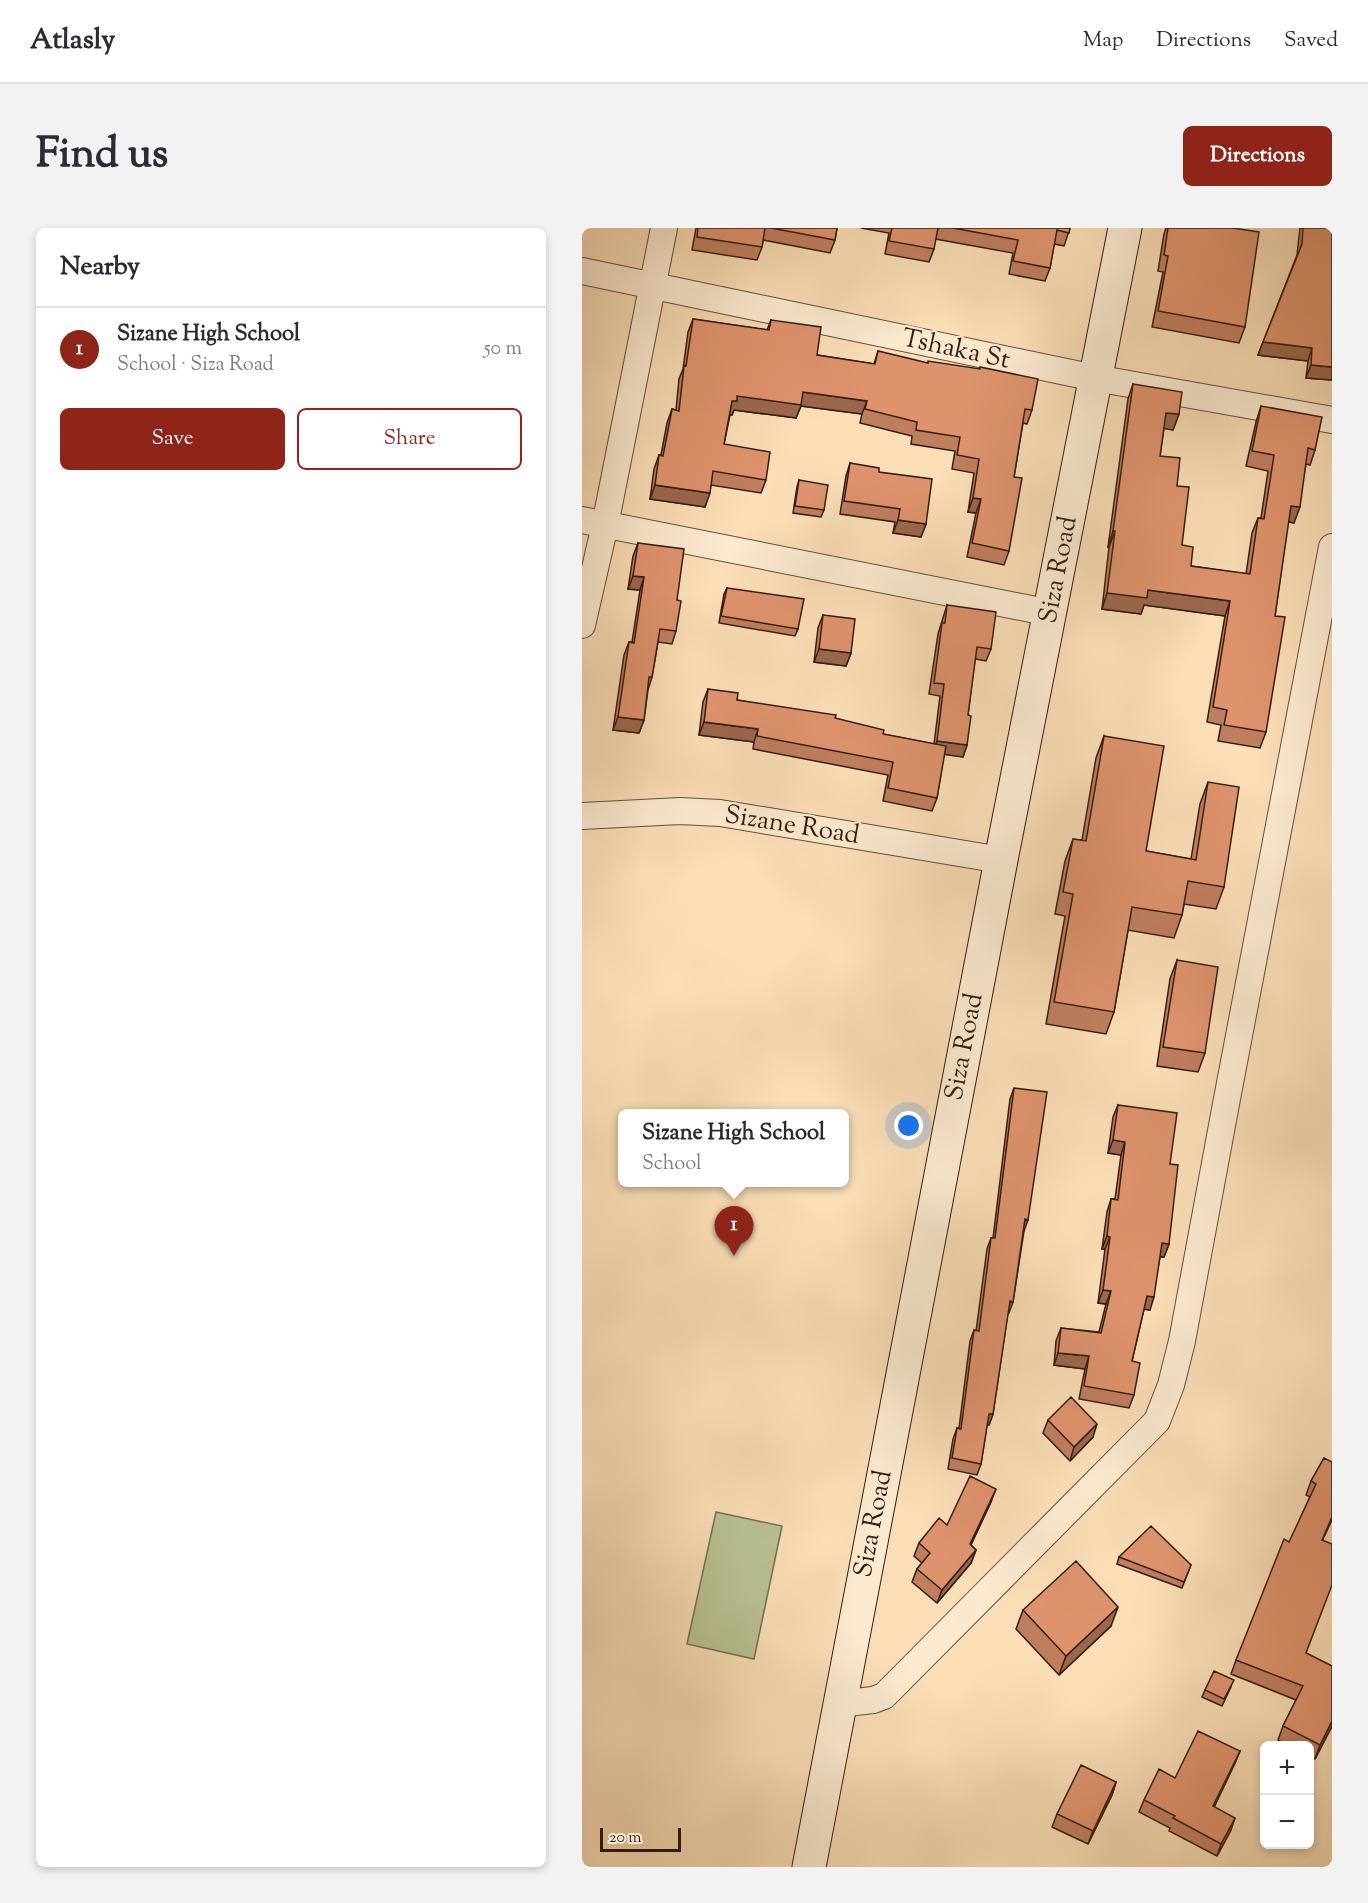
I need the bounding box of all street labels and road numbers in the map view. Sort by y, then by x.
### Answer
street label: Tshaka St [899,321,1014,380]
street label: Siza Road [1030,513,1088,627]
street label: Sizane Road [722,797,862,855]
street label: Siza Road [936,990,994,1104]
street label: Siza Road [845,1467,903,1581]

